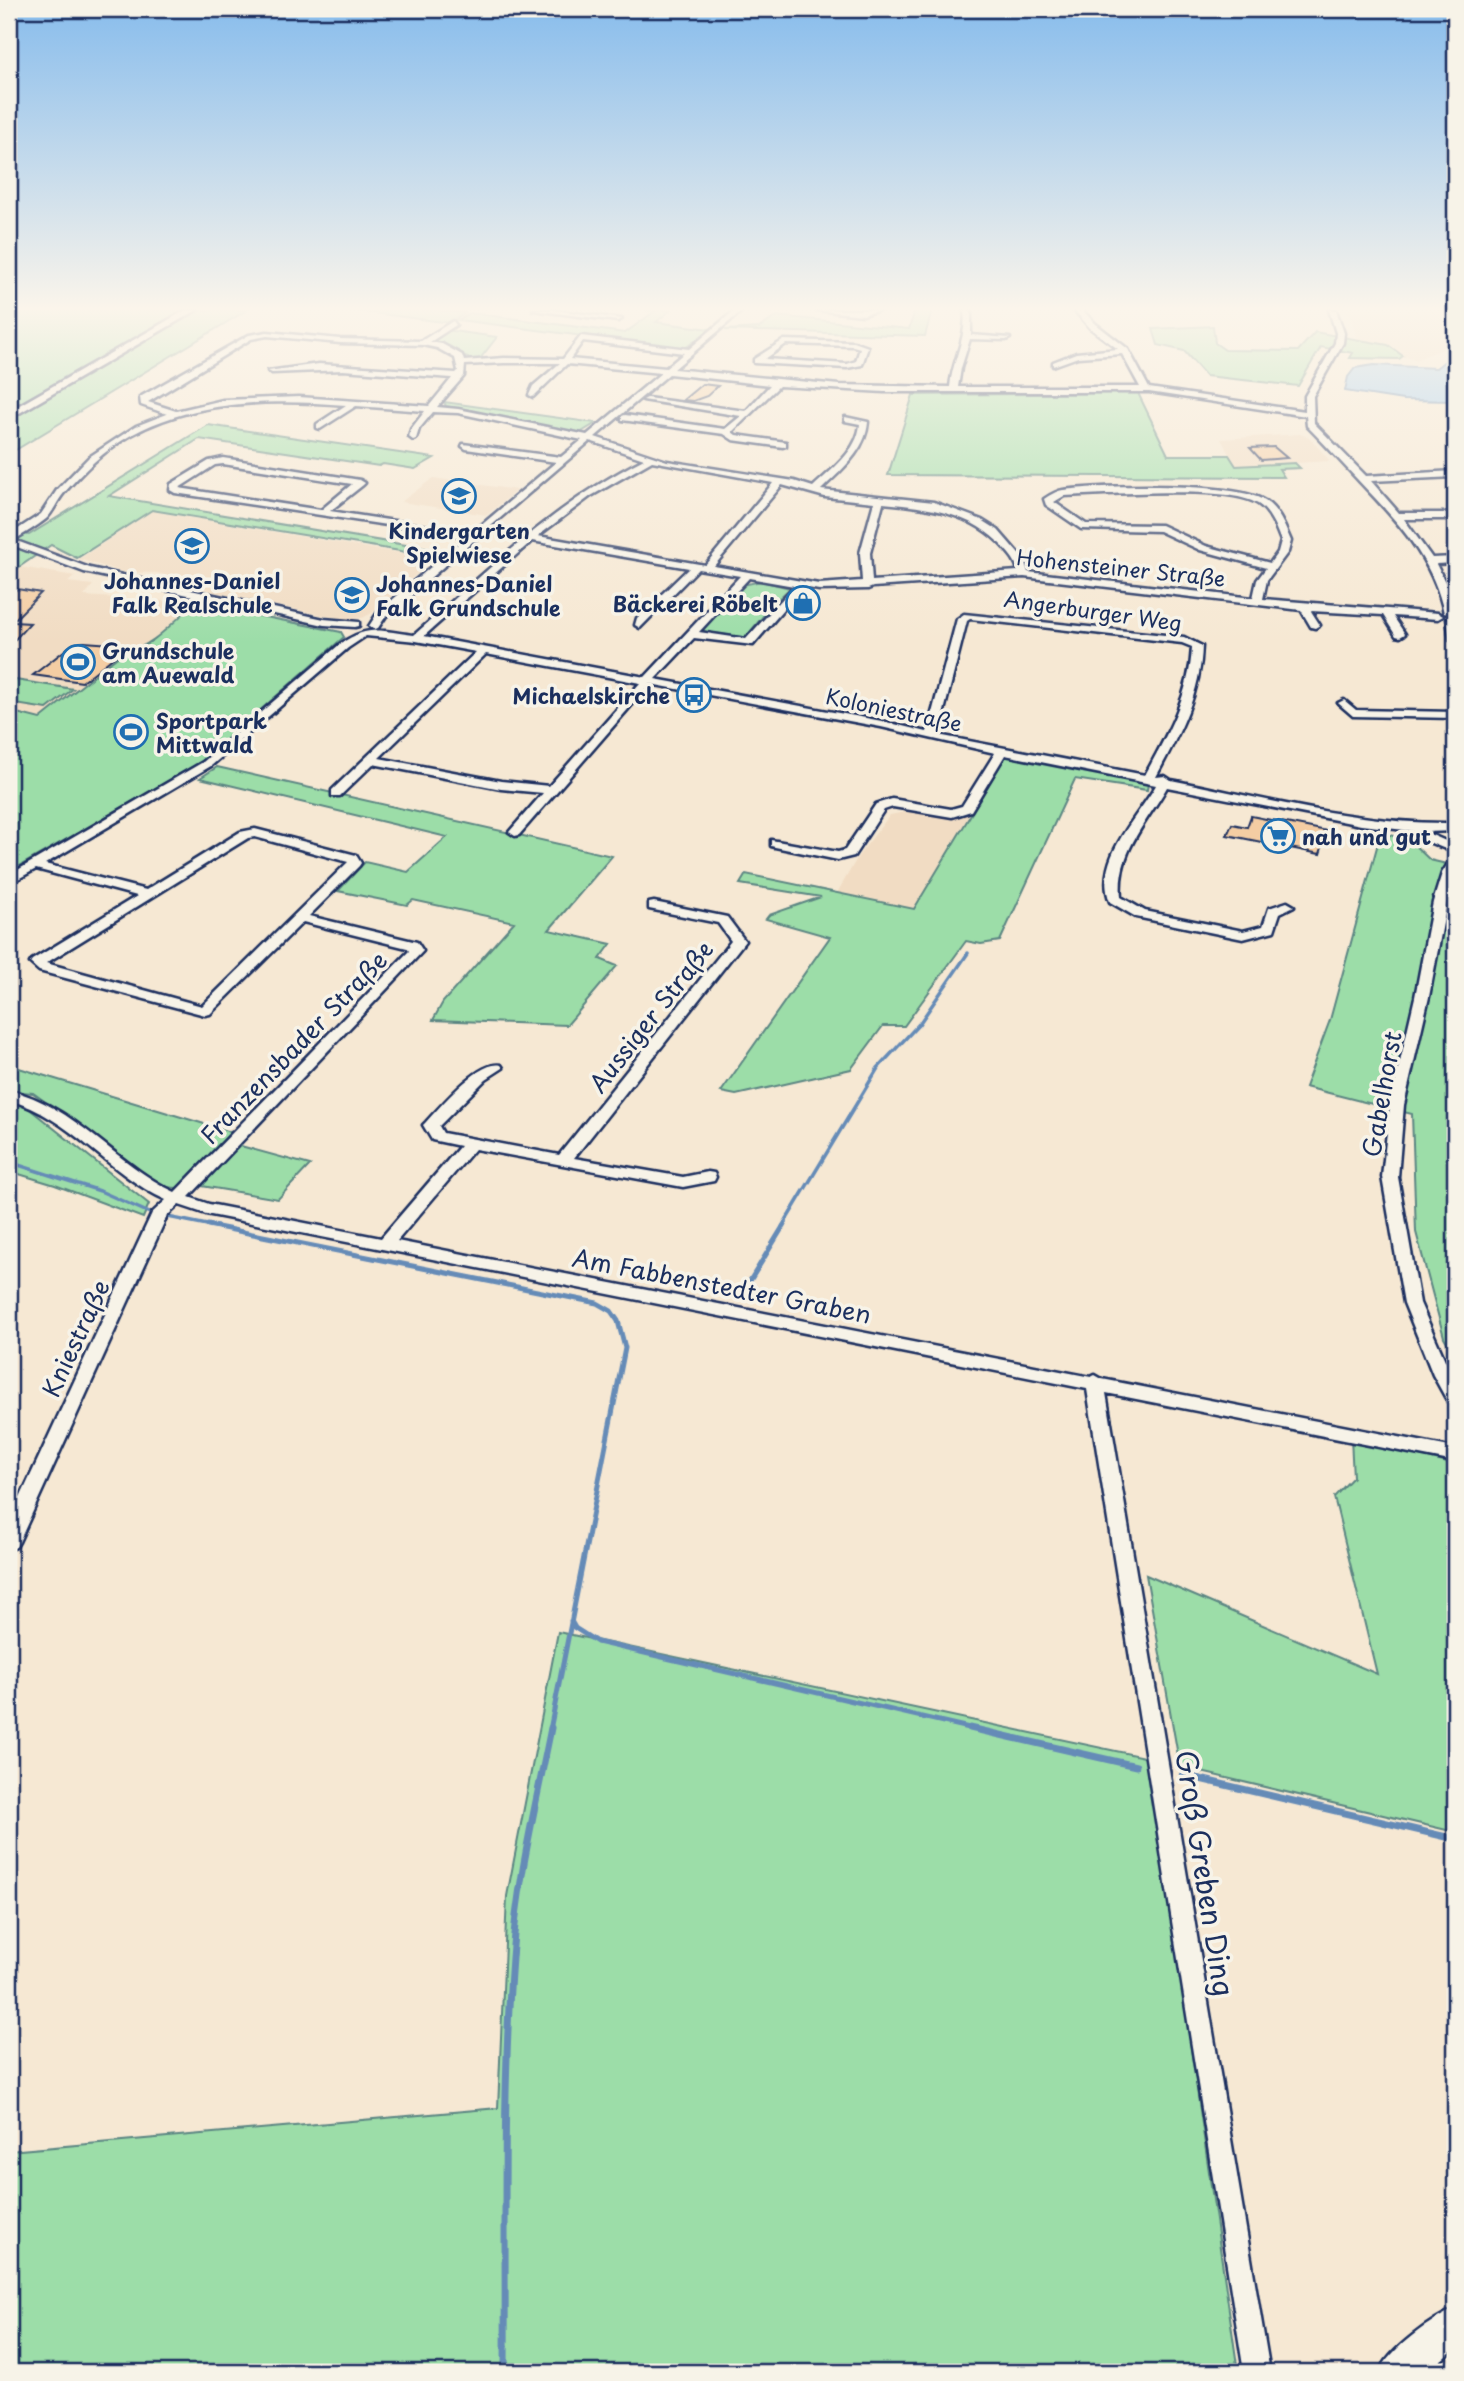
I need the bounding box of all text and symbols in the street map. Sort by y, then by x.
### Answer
school or university icon: Kindergarten Spielwiese [440,477,478,515]
place label: Kindergarten Spielwiese [388,514,530,570]
school or university icon: Johannes-Daniel Falk Realschule [173,527,211,565]
street label: Hohensteiner Straße [1015,540,1227,594]
place label: Johannes-Daniel Falk Realschule [104,564,280,620]
place label: Johannes-Daniel Falk Grundschule [376,567,560,623]
school or university icon: Johannes-Daniel Falk Grundschule [333,576,371,614]
street label: Angerburger Weg [1002,582,1184,638]
shop icon: Bäckerei Röbelt [784,584,822,622]
place label: Bäckerei Röbelt [613,587,778,619]
place label: Grundschule am Auewald [102,634,234,690]
sports icon: Grundschule am Auewald [59,643,97,681]
bus stop icon: Michaelskirche [675,676,713,714]
place label: Michaelskirche [513,679,670,711]
street label: Koloniestraße [823,679,965,739]
place label: Sportpark Mittwald [156,704,267,760]
sports icon: Sportpark Mittwald [112,713,150,751]
supermarket icon: nah und gut [1259,817,1297,855]
place label: nah und gut [1302,820,1431,852]
street label: Aussiger Straße [579,932,721,1100]
street label: Franzensbader Straße [191,942,395,1152]
street label: Gabelhorst [1352,1028,1410,1160]
street label: Am Fabbenstedter Graben [570,1238,874,1332]
street label: Kniestraße [32,1273,118,1403]
street label: Groß Greben Ding [1165,1747,1247,1999]

